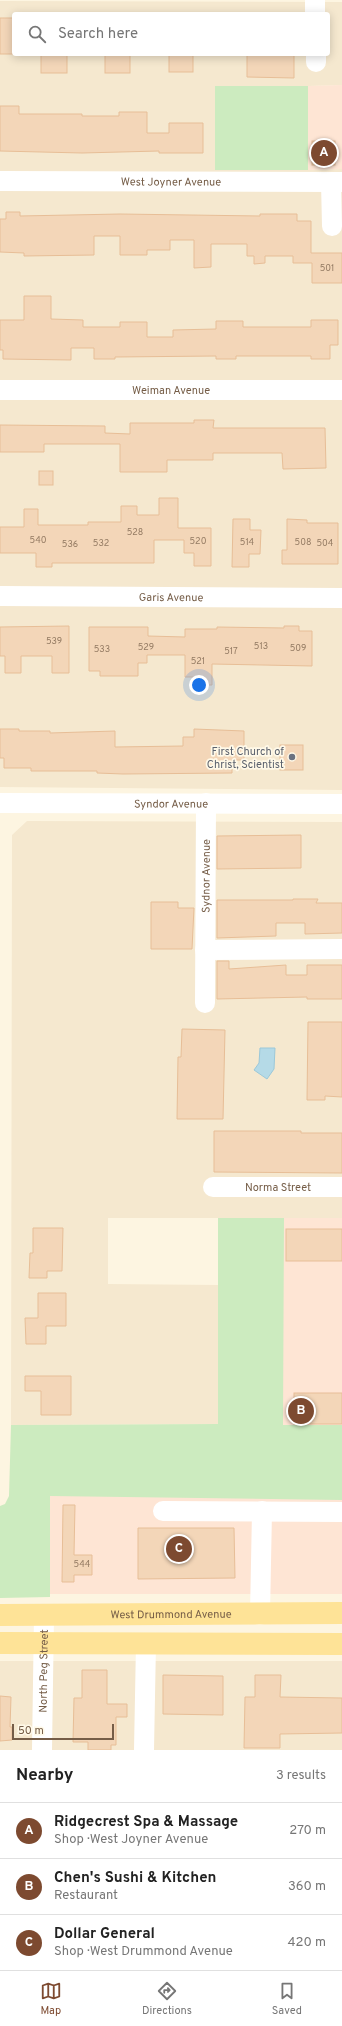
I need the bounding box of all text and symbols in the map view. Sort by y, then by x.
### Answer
search box [12,12,330,56]
icon: search [26,23,48,45]
text: Search here [58,25,138,44]
pin: A [311,138,337,168]
street label: West Joyner Avenue [121,175,221,190]
house number: 501 [320,263,334,274]
street label: Weiman Avenue [132,384,210,398]
house number: 528 [127,527,143,538]
house number: 540 [29,535,47,546]
house number: 520 [190,536,207,547]
house number: 514 [240,537,255,548]
house number: 508 [295,537,311,548]
house number: 532 [93,538,109,549]
house number: 504 [317,538,334,549]
house number: 536 [62,539,78,550]
street label: Garis Avenue [139,591,203,605]
house number: 539 [46,636,62,647]
house number: 513 [254,641,268,652]
house number: 529 [138,642,154,653]
house number: 509 [290,643,306,654]
house number: 533 [94,644,110,655]
house number: 517 [224,646,238,657]
house number: 521 [191,656,205,667]
your location [189,675,209,695]
place label: First Church of Christ, Scientist [207,745,284,772]
marker: First Church of Christ, Scientist [287,752,297,762]
street label: Syndor Avenue [134,797,208,812]
street label: Sydnor Avenue [199,839,214,913]
street label: Norma Street [245,1181,311,1195]
pin: B [288,1396,314,1426]
pin: C [166,1534,192,1564]
house number: 544 [74,1559,91,1570]
street label: West Drummond Avenue [110,1608,232,1622]
street label: North Peg Street [37,1629,52,1713]
scale bar [12,1722,114,1741]
text: 50 m [18,1724,44,1738]
text: Nearby [16,1765,73,1787]
text: 3 results [276,1768,326,1784]
text: Ridgecrest Spa & Massage [54,1813,238,1832]
text: A [24,1823,34,1839]
text: 270 m [289,1823,326,1839]
text: Shop · West Joyner Avenue [54,1832,208,1848]
text: Chen's Sushi & Kitchen [54,1869,216,1888]
text: B [25,1879,33,1895]
text: 360 m [288,1879,326,1895]
text: Restaurant [54,1888,118,1904]
text: Dollar General [54,1925,155,1944]
text: C [25,1935,33,1951]
text: 420 m [288,1935,326,1951]
text: Shop · West Drummond Avenue [54,1944,233,1960]
tab: Map [40,1980,62,2018]
tab: Directions [142,1980,192,2018]
tab: Saved [272,1980,302,2018]

